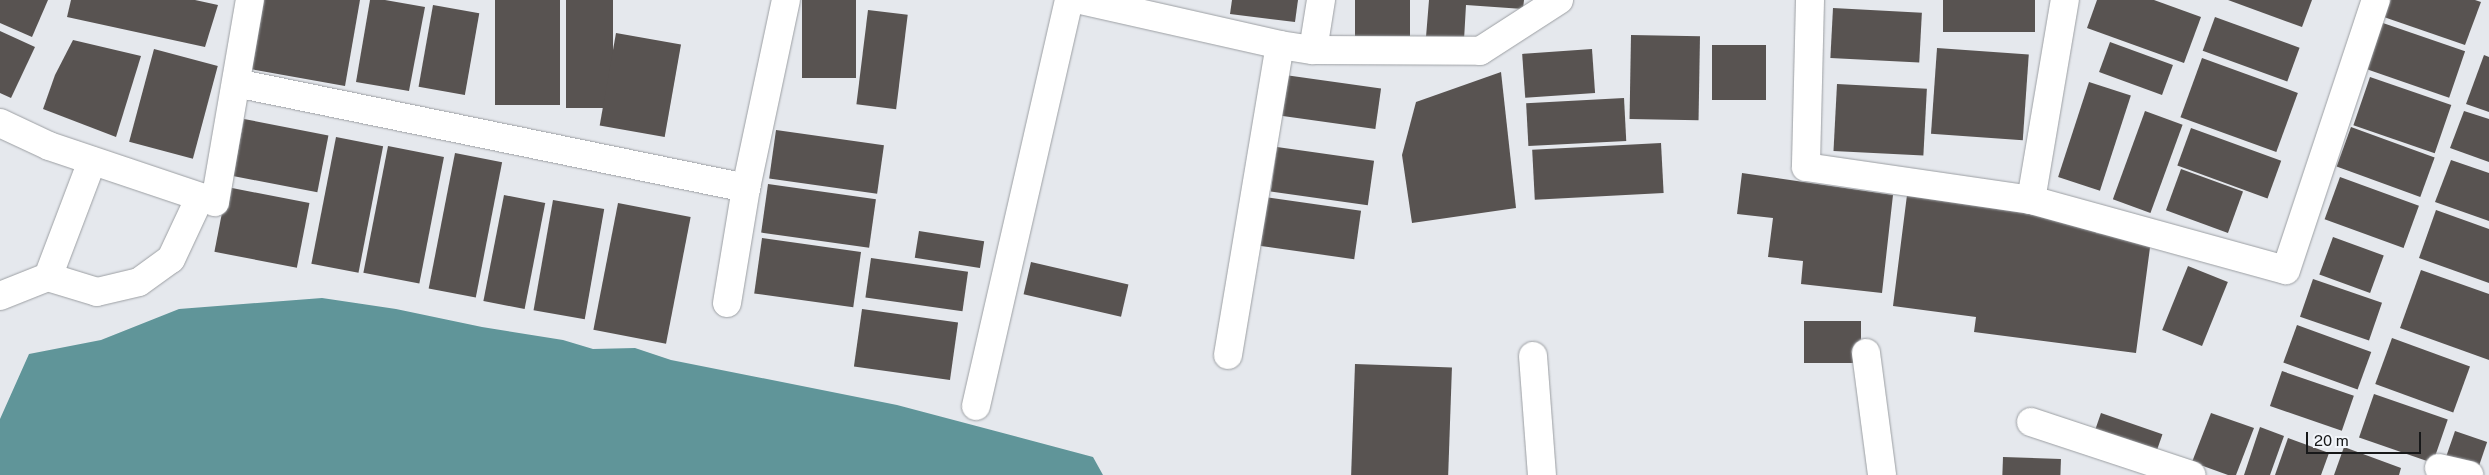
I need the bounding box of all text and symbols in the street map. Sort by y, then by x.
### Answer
scale bar [2309,422,2424,454]
text: 20 m [2314,432,2349,449]

